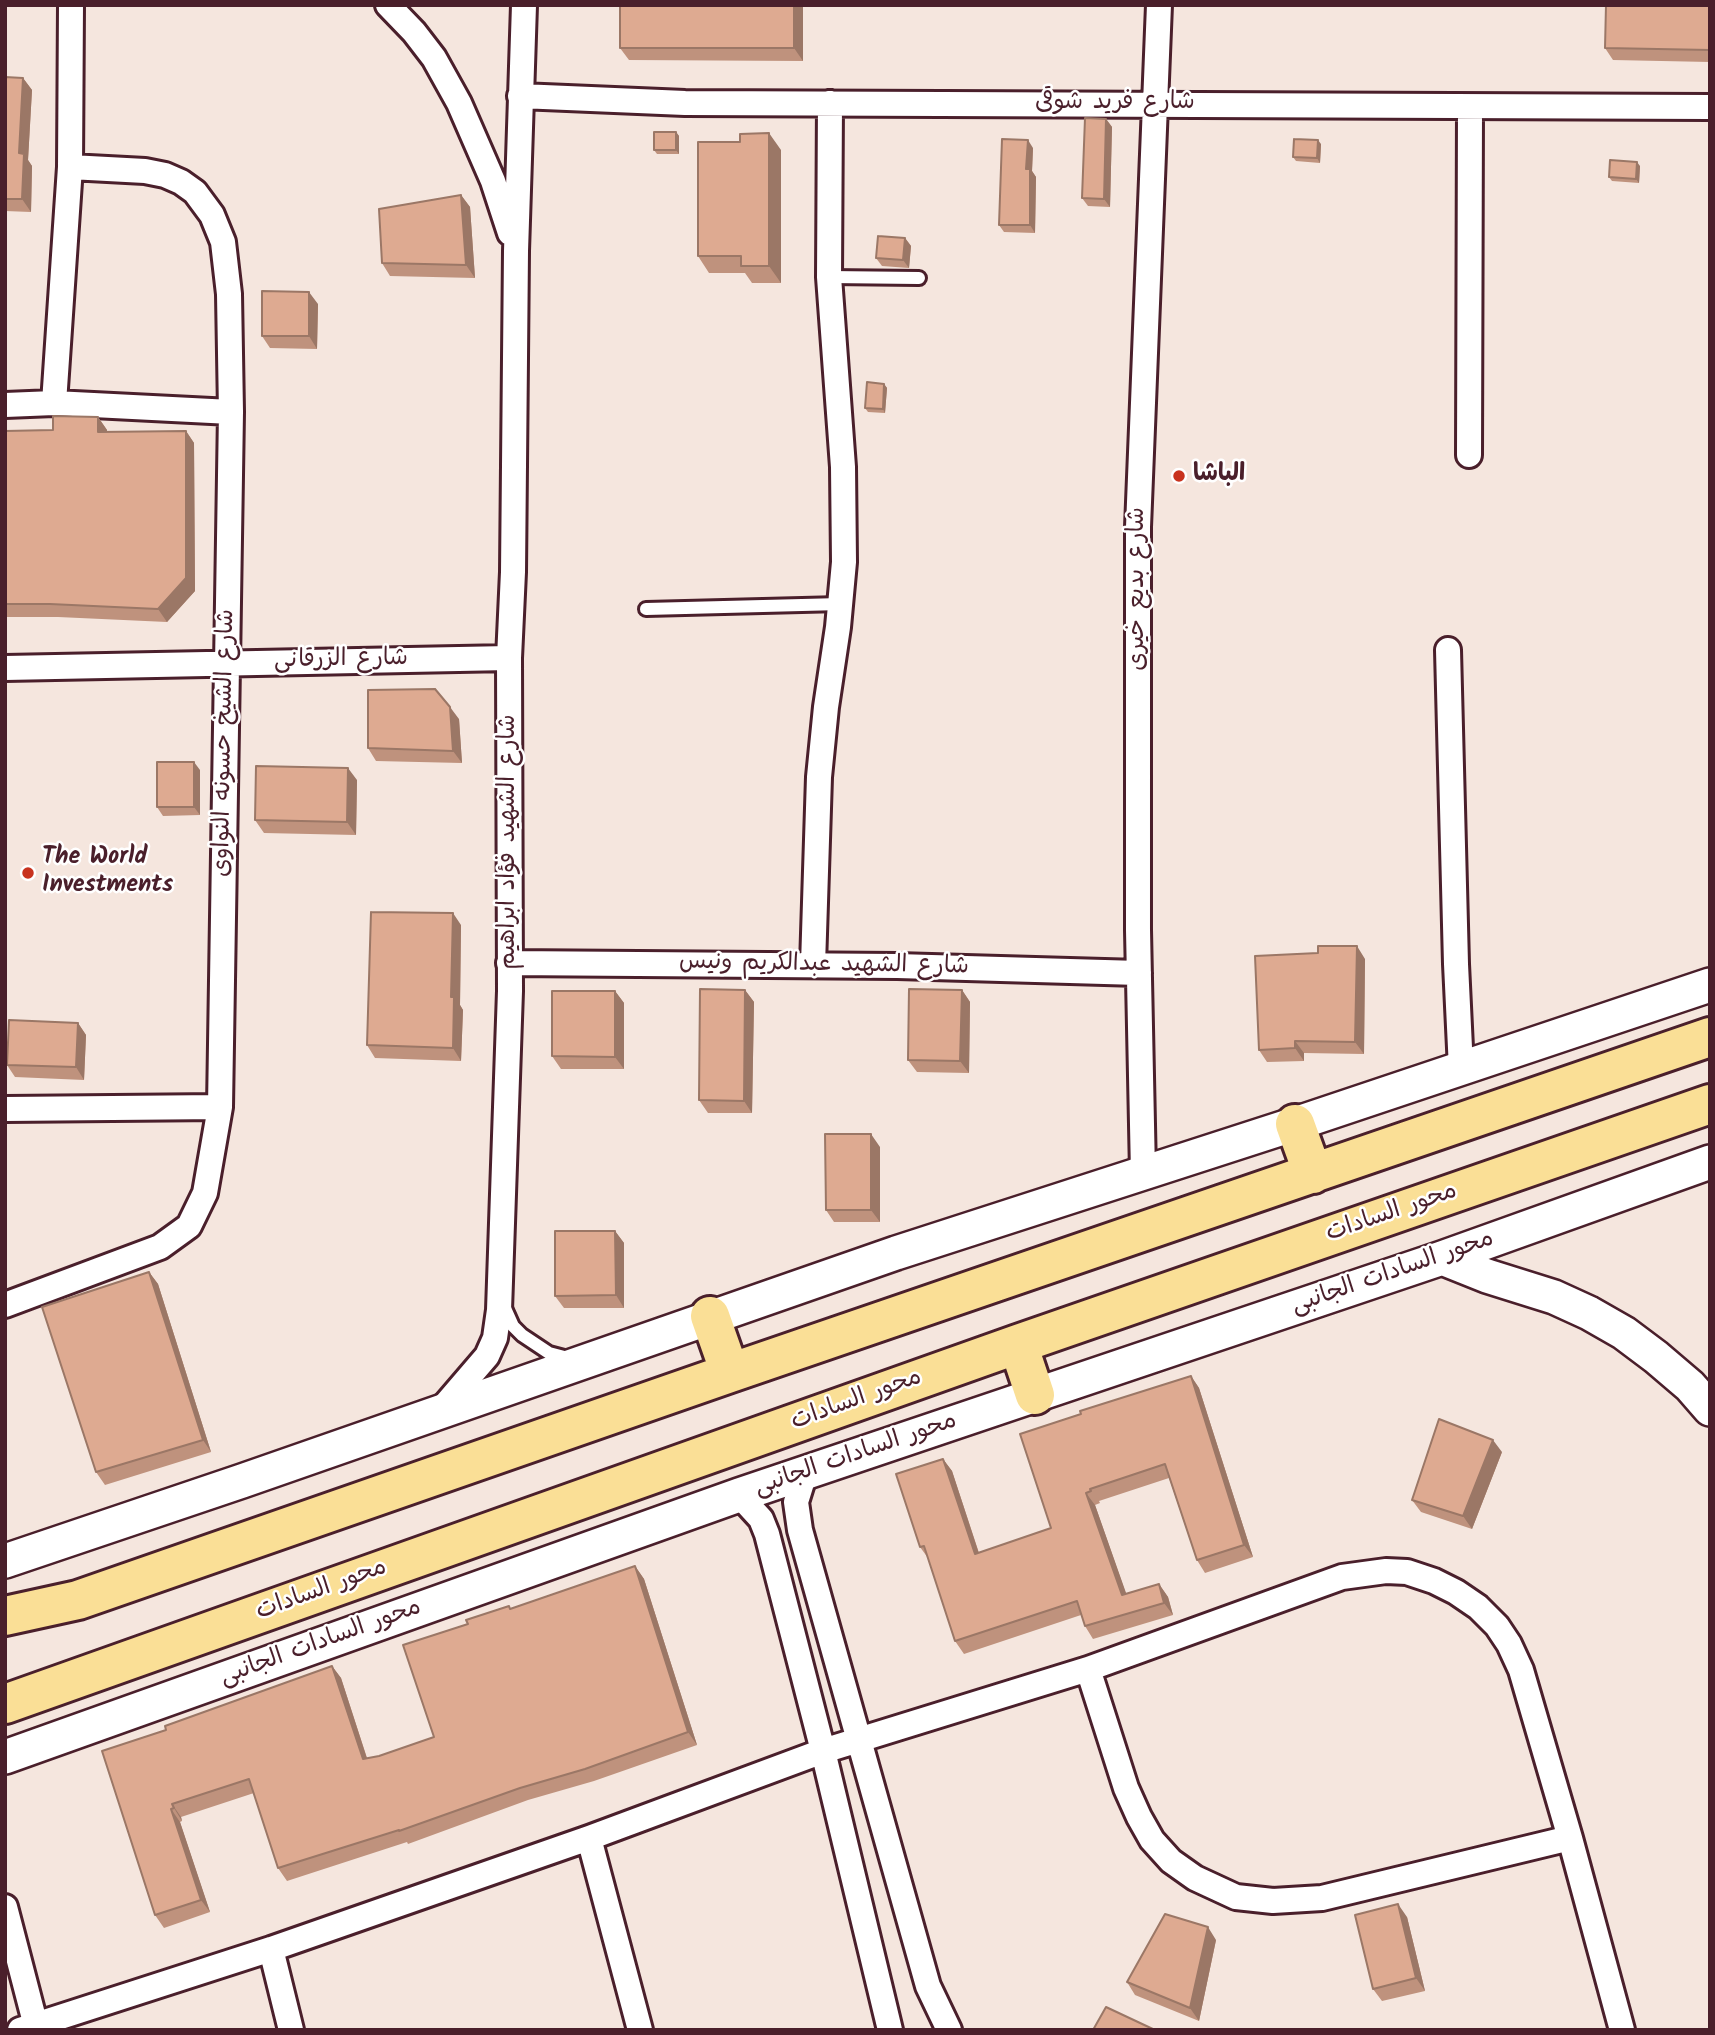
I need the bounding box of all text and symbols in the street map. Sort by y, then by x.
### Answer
street label: شارع فريد شوقى [1035,90,1195,118]
place label: الباشا [1193,462,1245,490]
marker: الباشا [1171,468,1187,484]
street label: شارع بديع خيرى [1125,507,1153,671]
street label: شارع الشيخ حسونه النواوى [209,609,243,877]
street label: شارع الزرقانى [274,645,408,677]
street label: شارع الشهيد فؤاد ابراهيم [496,714,524,970]
place label: The World Investments [42,845,173,901]
marker: The World Investments [20,865,36,881]
street label: شارع الشهيد عبدالكريم ونيس [679,949,969,983]
street label: محور السادات [1323,1178,1461,1250]
street label: محور السادات الجانبى [1288,1226,1498,1322]
street label: محور السادات [788,1364,926,1438]
street label: محور السادات الجانبى [751,1408,961,1504]
street label: محور السادات [253,1554,391,1628]
street label: محور السادات الجانبى [216,1594,426,1694]

